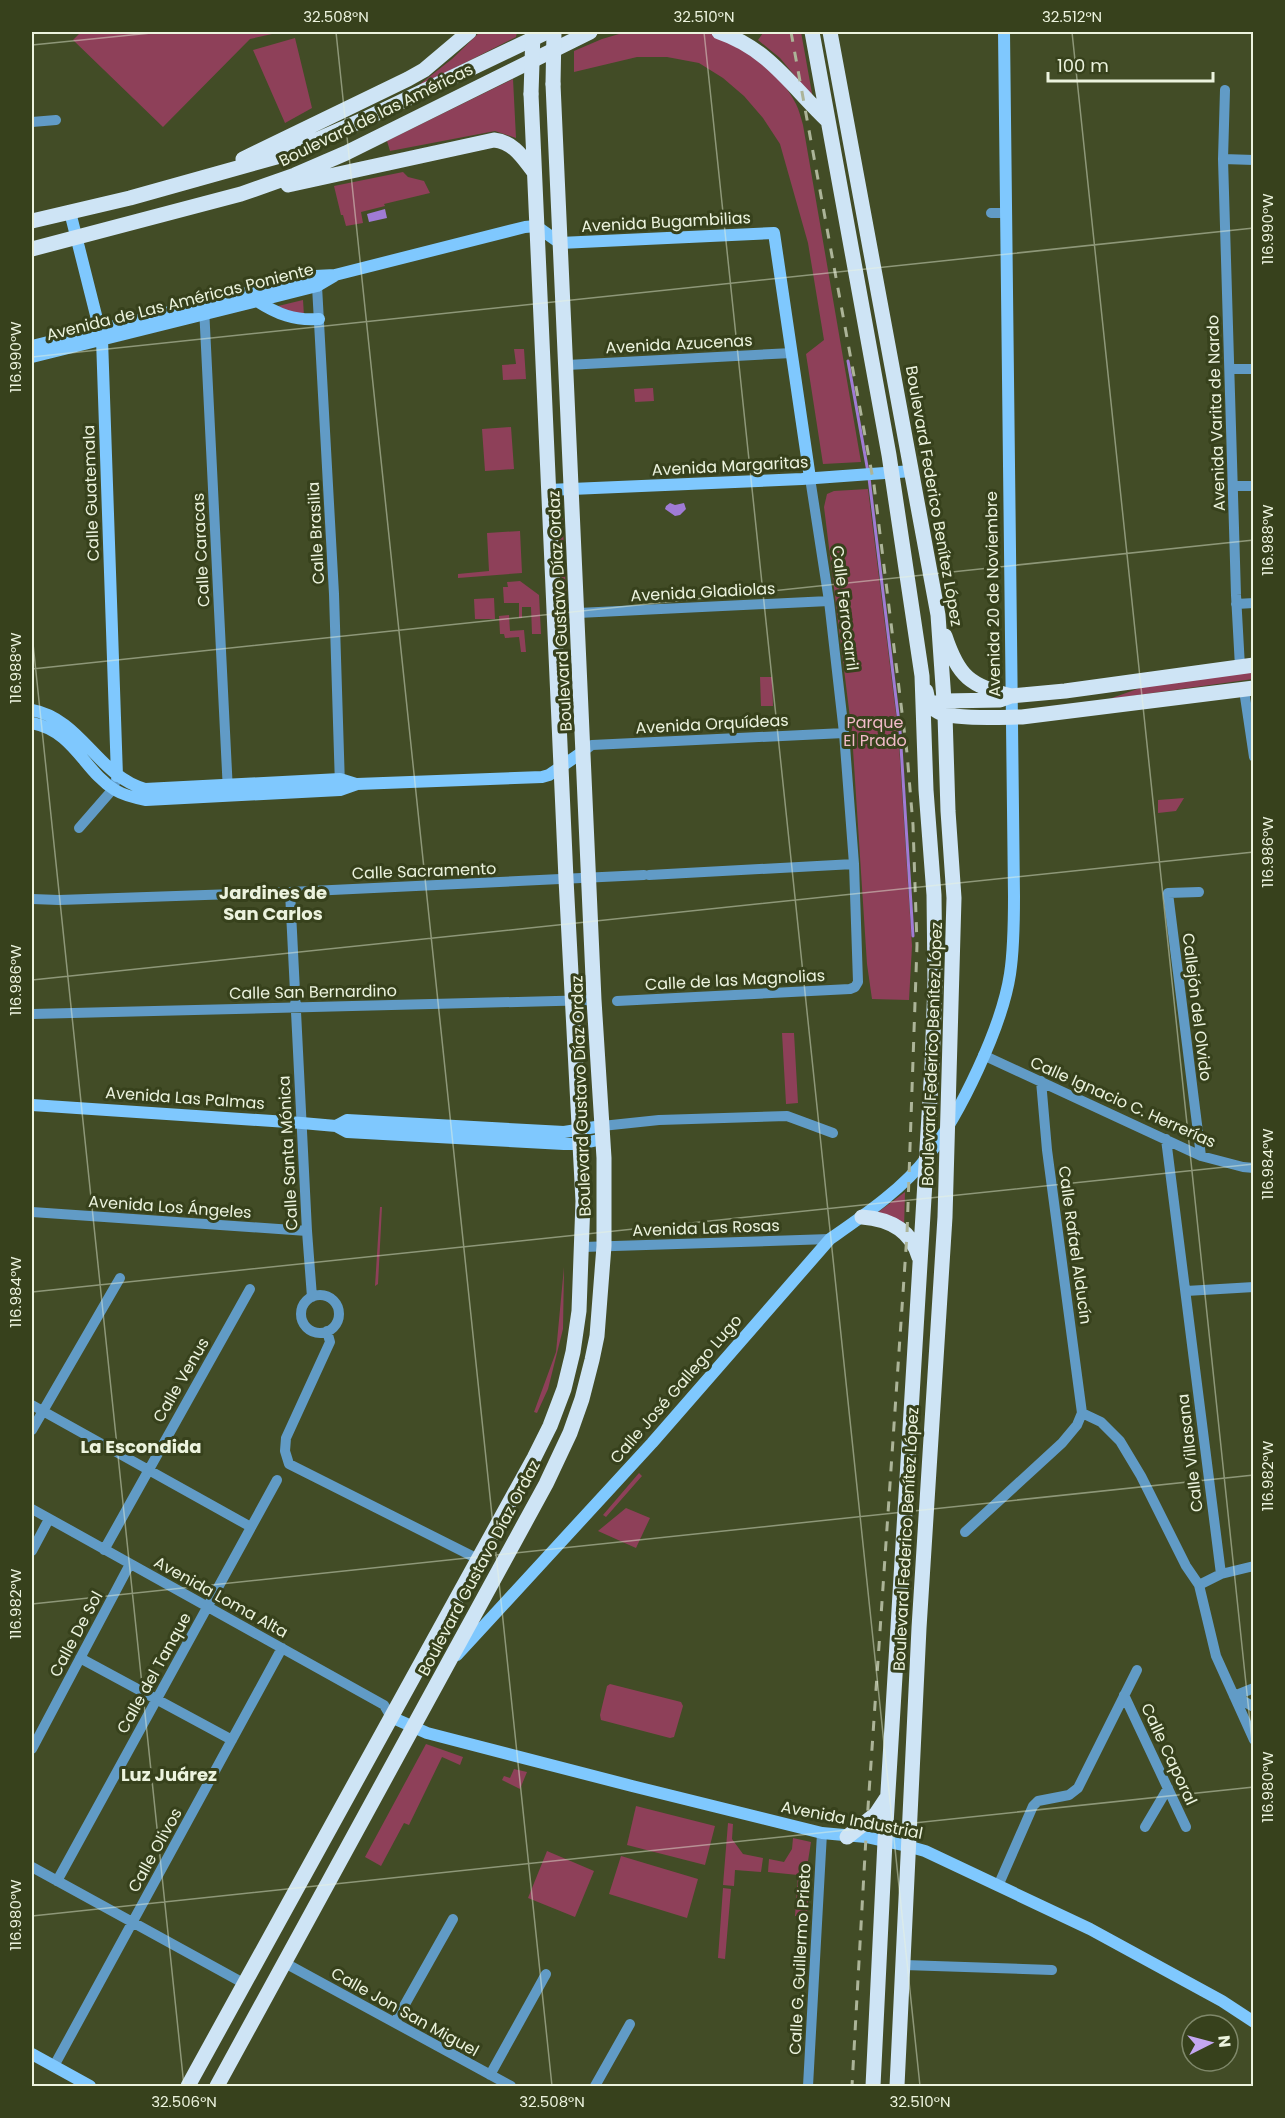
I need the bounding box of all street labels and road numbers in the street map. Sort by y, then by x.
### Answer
street label: Boulevard de las Américas [275,58,477,172]
street label: Avenida Bugambilias [581,206,751,238]
street label: Avenida de Las Américas Poniente [44,258,316,346]
street label: Avenida Varita de Nardo [1201,315,1231,511]
street label: Avenida Azucenas [605,329,753,359]
street label: Boulevard Federico Benítez López [900,364,968,628]
street label: Calle Guatemala [77,424,105,562]
street label: Avenida Margaritas [651,450,809,482]
street label: Calle Brasilia [302,481,330,585]
street label: Boulevard Gustavo Díaz Ordaz [542,490,578,732]
street label: Avenida 20 de Noviembre [980,491,1006,697]
street label: Calle Caracas [187,492,215,608]
street label: Calle Ferrocarril [826,544,864,672]
street label: Avenida Gladiolas [630,577,776,607]
street label: Avenida Orquídeas [635,709,789,739]
street label: Calle Sacramento [351,857,497,885]
street label: Boulevard Federico Benítez López [916,922,948,1186]
street label: Callejón del Olvido [1176,932,1218,1082]
street label: Calle de las Magnolias [644,964,826,996]
street label: Boulevard Gustavo Díaz Ordaz [565,975,597,1217]
street label: Calle San Bernardino [229,979,397,1005]
street label: Calle Ignacio C. Herrerías [1026,1051,1220,1153]
street label: Calle Santa Mónica [272,1075,304,1231]
street label: Avenida Las Palmas [105,1081,265,1115]
street label: Calle Rafael Alducín [1053,1164,1097,1326]
street label: Avenida Los Ángeles [88,1190,252,1224]
street label: Avenida Las Rosas [632,1214,780,1242]
street label: Calle José Gallego Lugo [605,1309,747,1469]
street label: Calle Venus [147,1333,215,1427]
street label: Calle Villasana [1171,1393,1209,1513]
street label: Boulevard Federico Benítez López [888,1406,924,1672]
street label: Boulevard Gustavo Díaz Ordaz [412,1456,546,1680]
street label: Avenida Loma Alta [150,1551,292,1643]
street label: Calle De Sol [44,1587,108,1681]
street label: Calle del Tanque [111,1608,197,1738]
street label: Calle Caporal [1135,1699,1203,1809]
street label: Avenida Industrial [779,1795,925,1845]
street label: Calle Olivos [122,1804,188,1896]
street label: Calle G. Guillermo Prieto [783,1863,817,2055]
street label: Calle Jon San Miguel [327,1962,483,2062]

